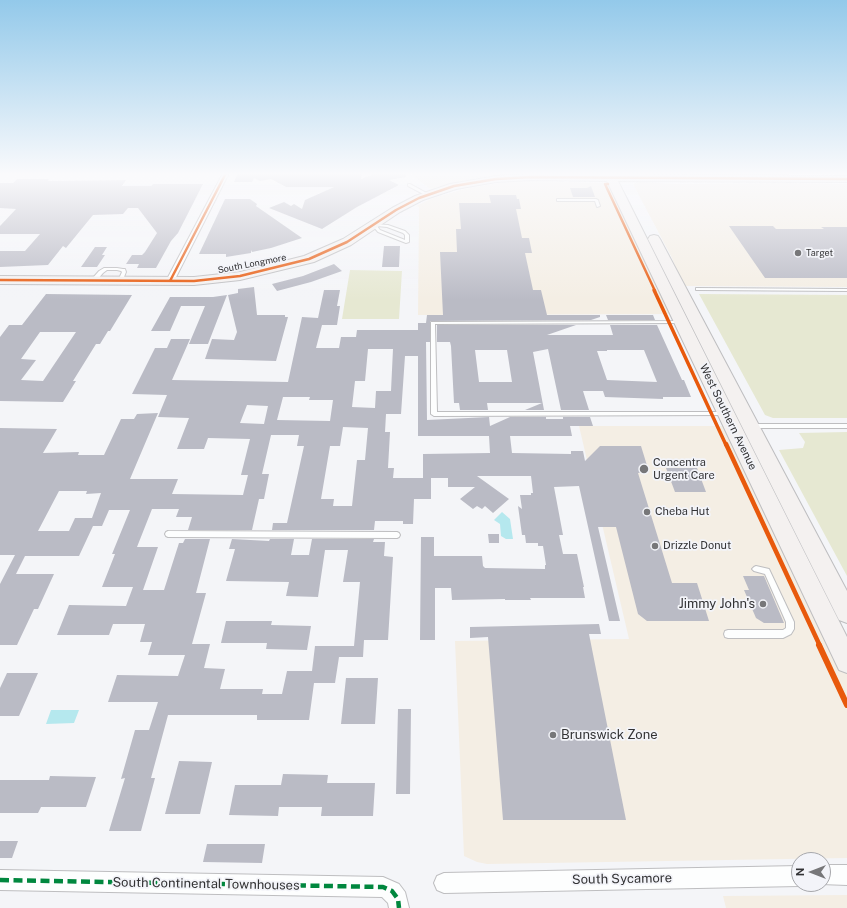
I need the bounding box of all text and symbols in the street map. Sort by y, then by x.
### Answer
marker: Target [793,248,803,258]
place label: Target [806,248,833,258]
street label: South Longmore [217,252,287,276]
street label: West Southern Avenue [697,362,759,472]
place label: Concentra Urgent Care [653,456,715,482]
marker: Concentra Urgent Care [638,463,650,475]
place label: Cheba Hut [655,505,709,519]
marker: Cheba Hut [642,507,652,517]
place label: Drizzle Donut [663,539,731,553]
marker: Drizzle Donut [650,541,660,551]
place label: Jimmy John's [679,596,755,612]
marker: Jimmy John's [758,599,768,609]
place label: Brunswick Zone [561,727,658,743]
marker: Brunswick Zone [548,730,558,740]
north arrow [791,852,831,892]
text: N [794,868,806,876]
street label: South Sycamore [572,870,672,888]
street label: South Continental Townhouses [112,875,300,893]

